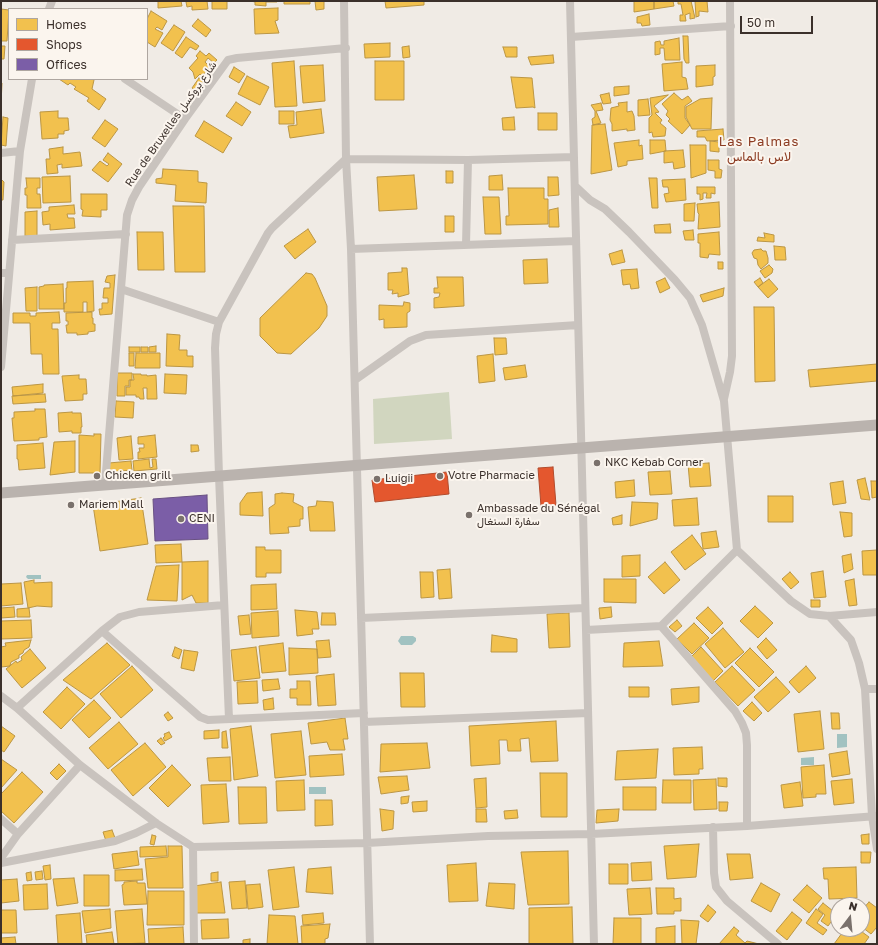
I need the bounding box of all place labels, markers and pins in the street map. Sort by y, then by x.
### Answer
place label: NKC Kebab Corner [605,456,703,470]
marker: NKC Kebab Corner [592,458,602,468]
place label: Chicken grill [105,469,171,483]
place label: Votre Pharmacie [448,469,535,483]
marker: Chicken grill [92,471,102,481]
marker: Votre Pharmacie [435,471,445,481]
place label: Luigii [385,472,413,486]
marker: Luigii [372,474,382,484]
place label: Mariem Mall [79,498,143,512]
marker: Mariem Mall [66,500,76,510]
place label: Ambassade du Sénégal سفارة السنغال [477,502,600,528]
marker: Ambassade du Sénégal سفارة السنغال [464,510,474,520]
place label: CENI [189,512,215,526]
marker: CENI [176,514,186,524]

